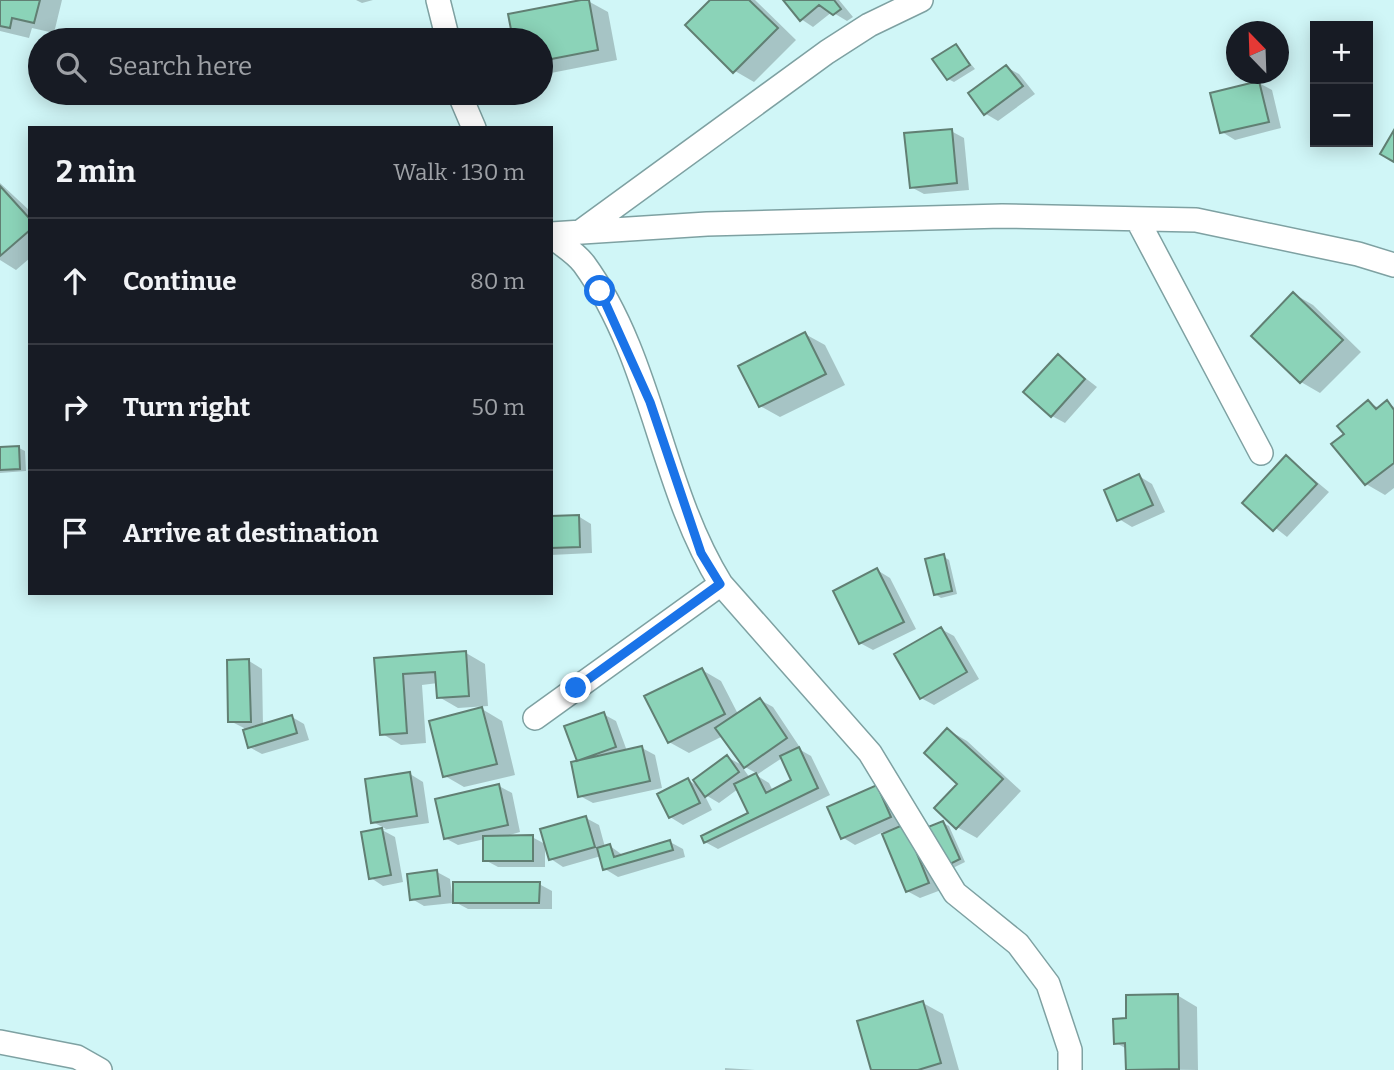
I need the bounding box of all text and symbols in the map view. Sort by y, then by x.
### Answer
north arrow [1226,21,1289,84]
map controls [1310,21,1373,147]
button: + [1310,21,1373,84]
search box [28,28,553,105]
icon: search [52,48,90,86]
text: Search here [108,51,252,82]
button: − [1310,84,1373,147]
text: 2 min [56,154,136,190]
text: Walk · 130 m [393,158,525,186]
icon: ahead [56,262,94,300]
text: Continue [123,266,237,297]
text: 80 m [470,267,525,295]
route start [584,275,615,306]
icon: right [56,388,94,426]
text: Turn right [123,392,250,423]
text: 50 m [471,393,525,421]
icon: arrive [56,514,94,552]
text: Arrive at destination [123,518,378,549]
route end [560,672,591,703]

